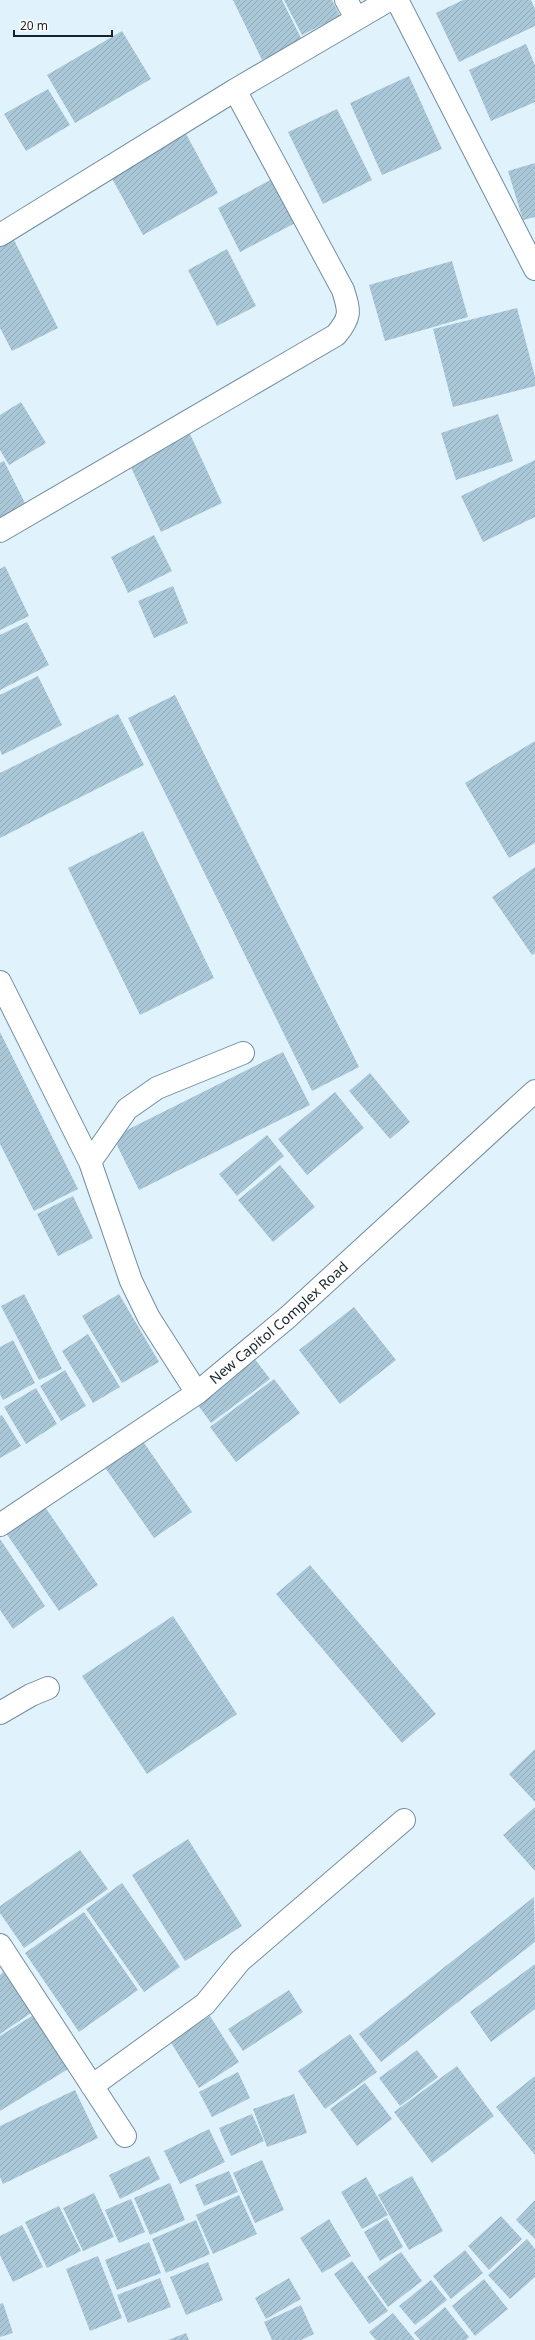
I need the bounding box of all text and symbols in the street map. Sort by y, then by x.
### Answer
scale bar [14,12,112,38]
text: 20 m [20,17,48,34]
street label: New Capitol Complex Road [205,1257,352,1388]

